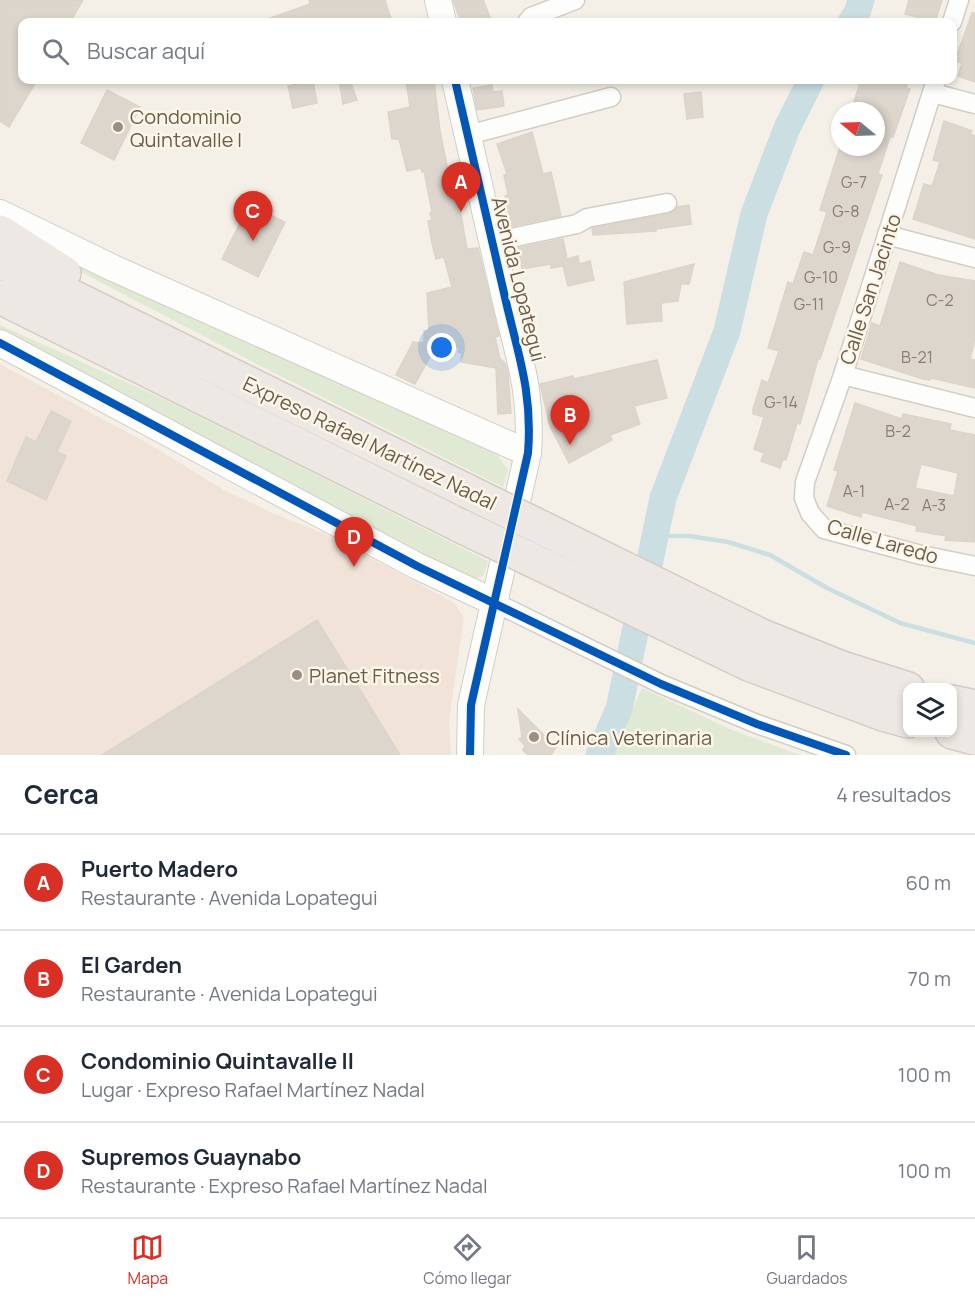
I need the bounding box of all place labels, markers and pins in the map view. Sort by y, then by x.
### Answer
place label: Condominio Quintavalle I [130,103,242,153]
marker: Condominio Quintavalle I [111,120,125,134]
pin: A [442,162,480,212]
pin: C [234,192,272,241]
pin: B [550,396,590,445]
pin: D [334,518,374,567]
place label: Planet Fitness [309,662,440,689]
marker: Planet Fitness [290,668,304,682]
place label: Clínica Veterinaria [546,724,712,751]
marker: Clínica Veterinaria [527,730,541,744]

